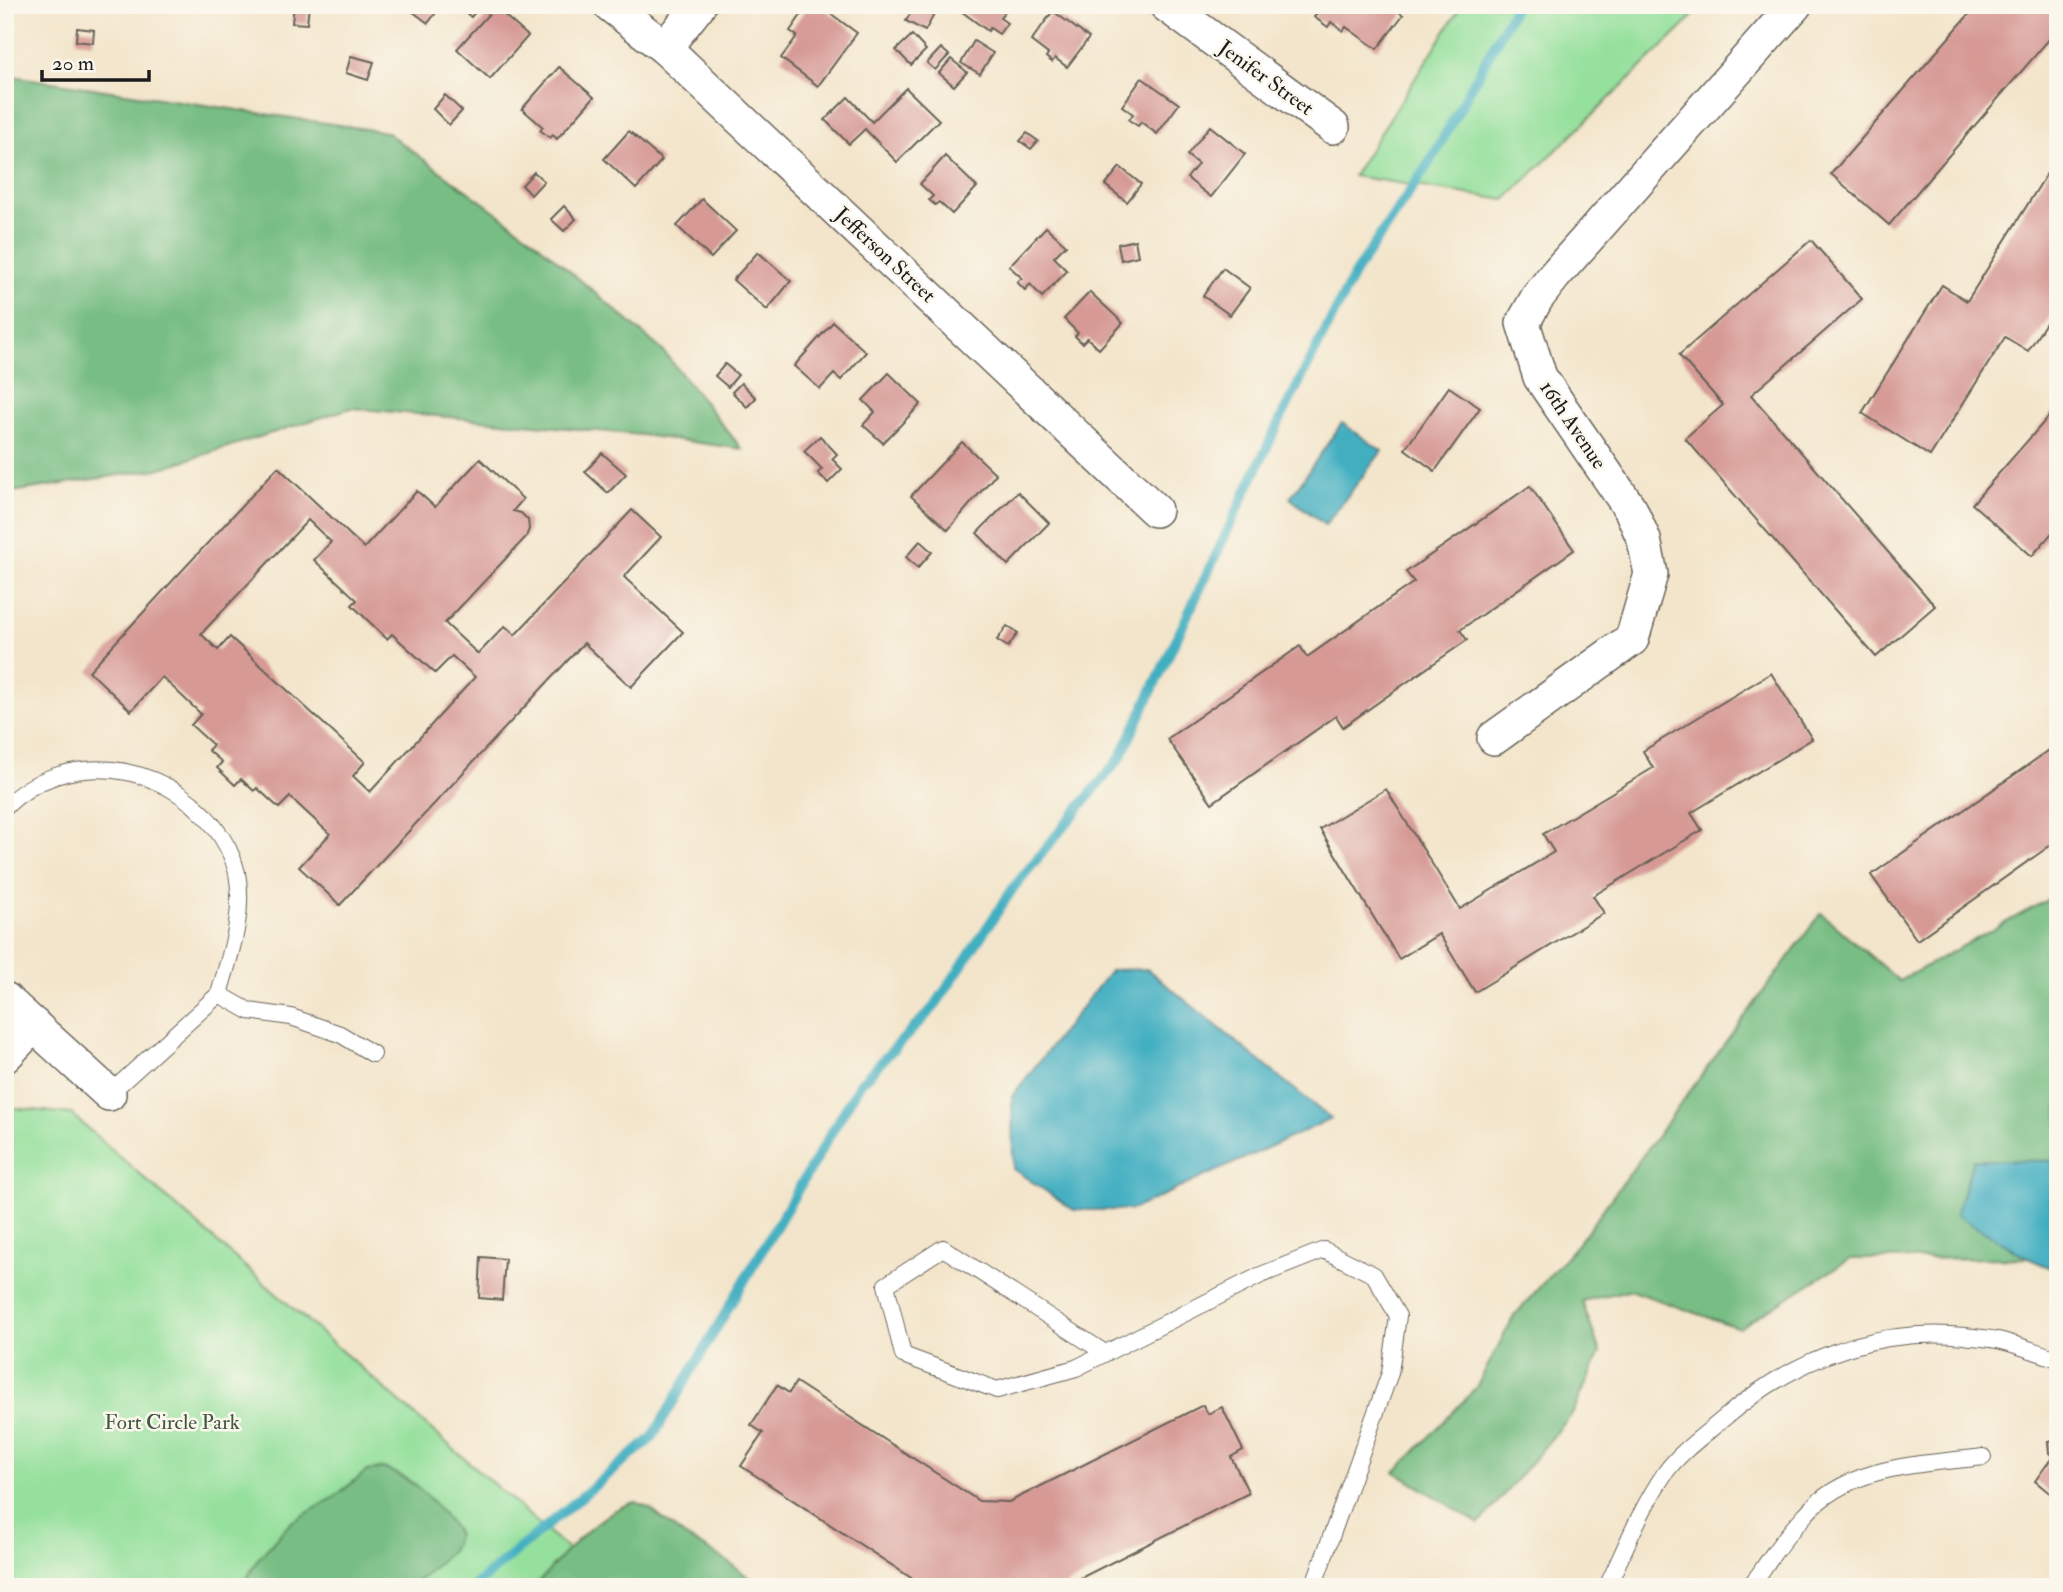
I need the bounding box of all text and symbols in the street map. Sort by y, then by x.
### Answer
street label: Jenifer Street [1212,34,1319,122]
scale bar [42,38,149,82]
text: 20 m [52,50,94,77]
street label: Jefferson Street [828,201,941,309]
street label: 16th Avenue [1534,376,1613,475]
park label: Fort Circle Park [104,1409,240,1436]

